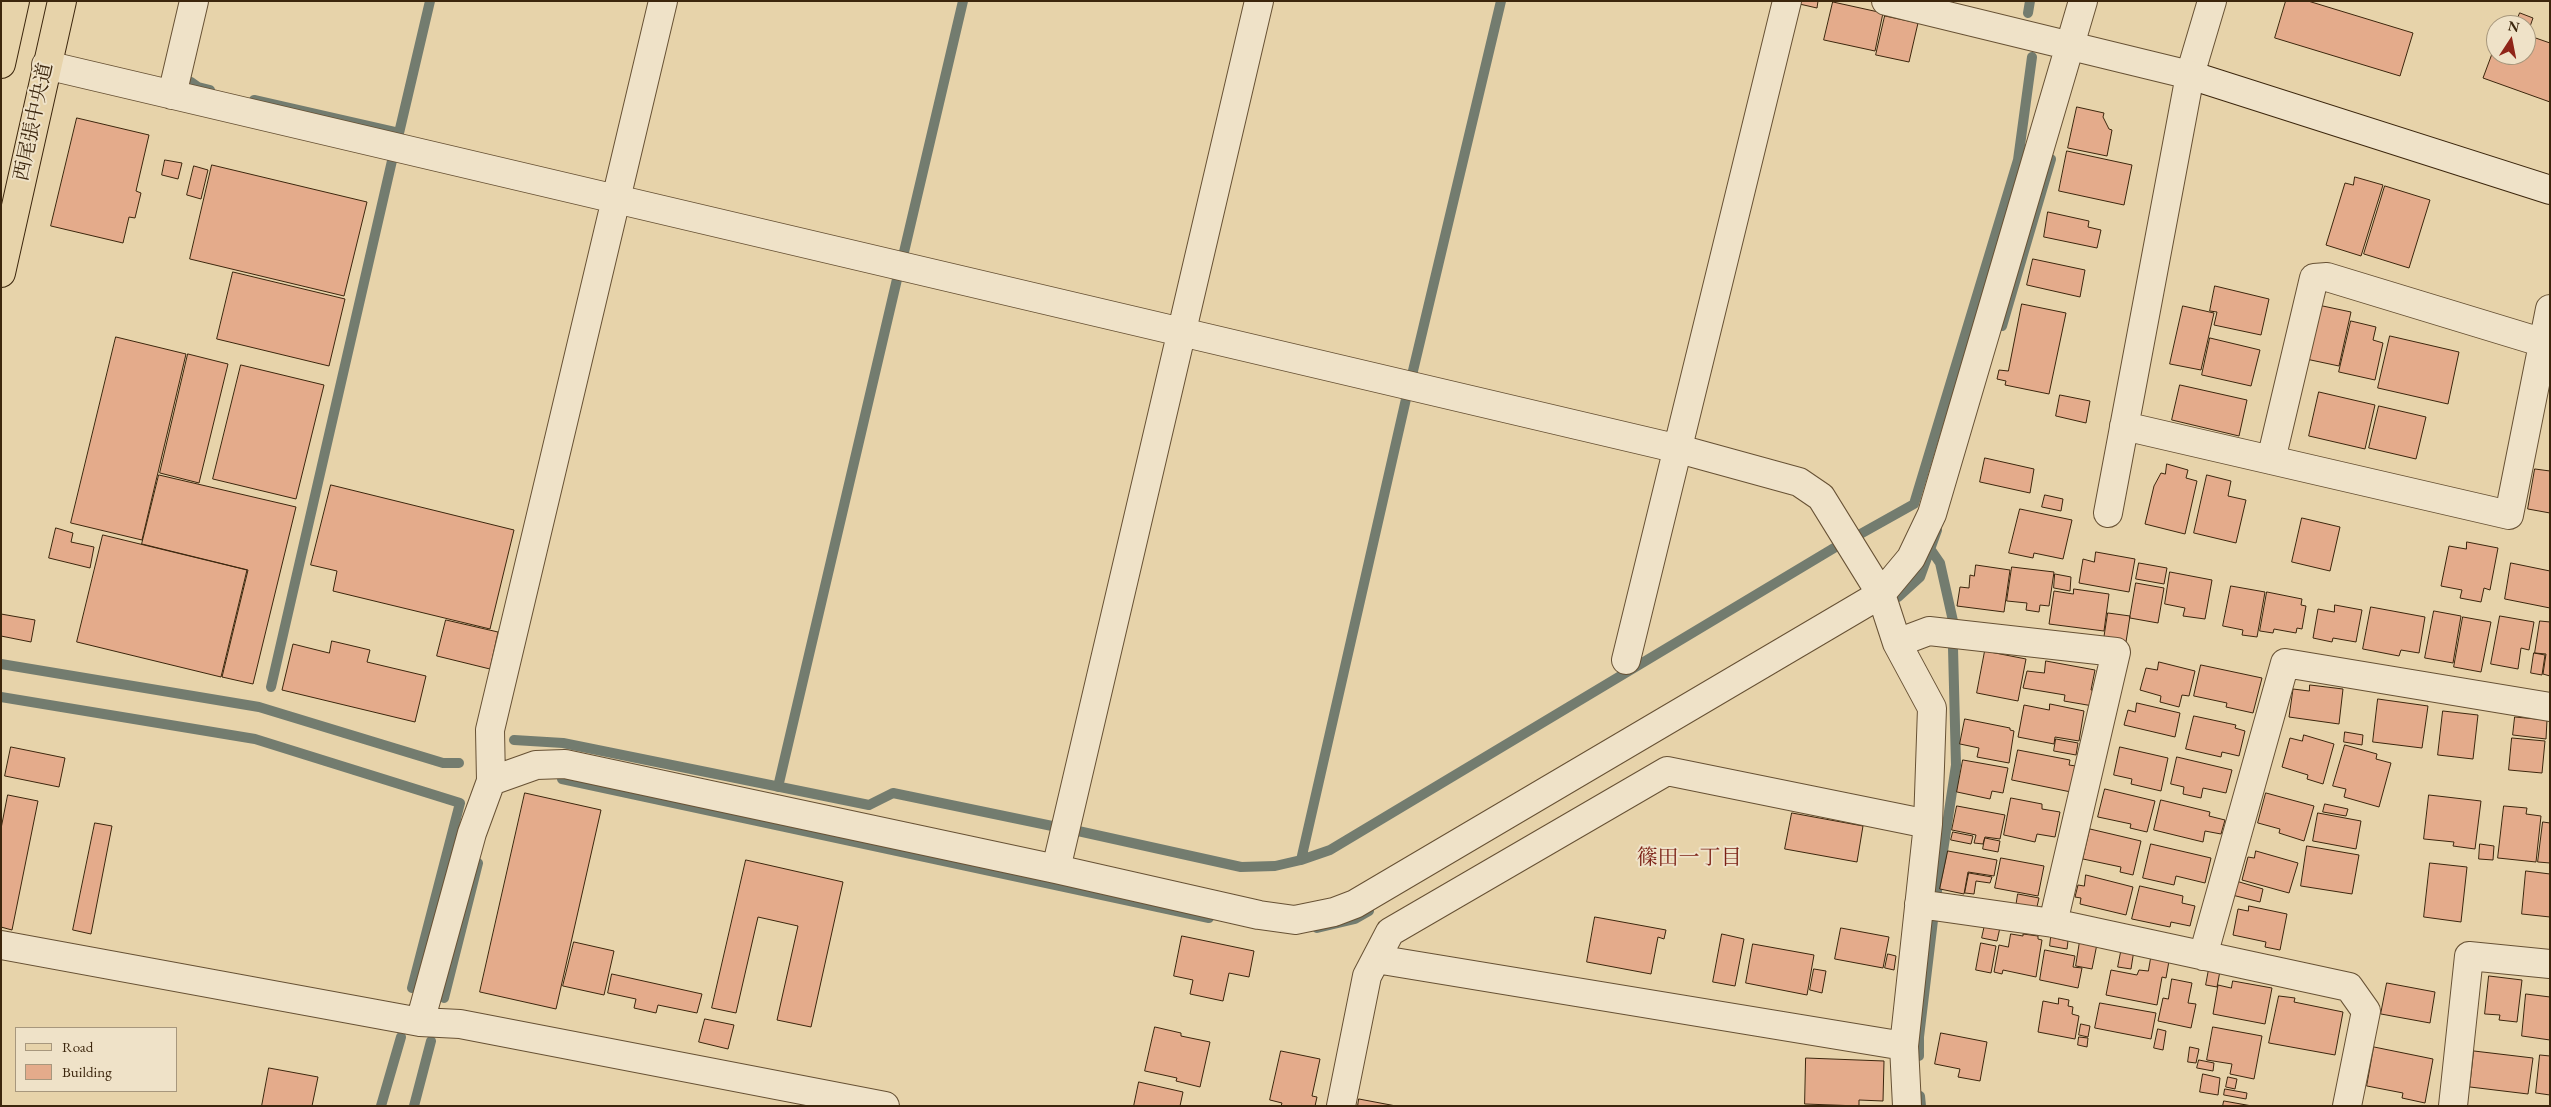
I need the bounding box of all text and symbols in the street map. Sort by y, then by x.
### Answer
north arrow [2486,15,2536,65]
text: N [2506,16,2521,36]
street label: 西尾張中央道 [10,61,58,183]
district label: 篠田一丁目 [1637,845,1741,871]
legend [15,1027,178,1092]
text: Road [62,1037,93,1056]
text: Building [62,1062,112,1081]

